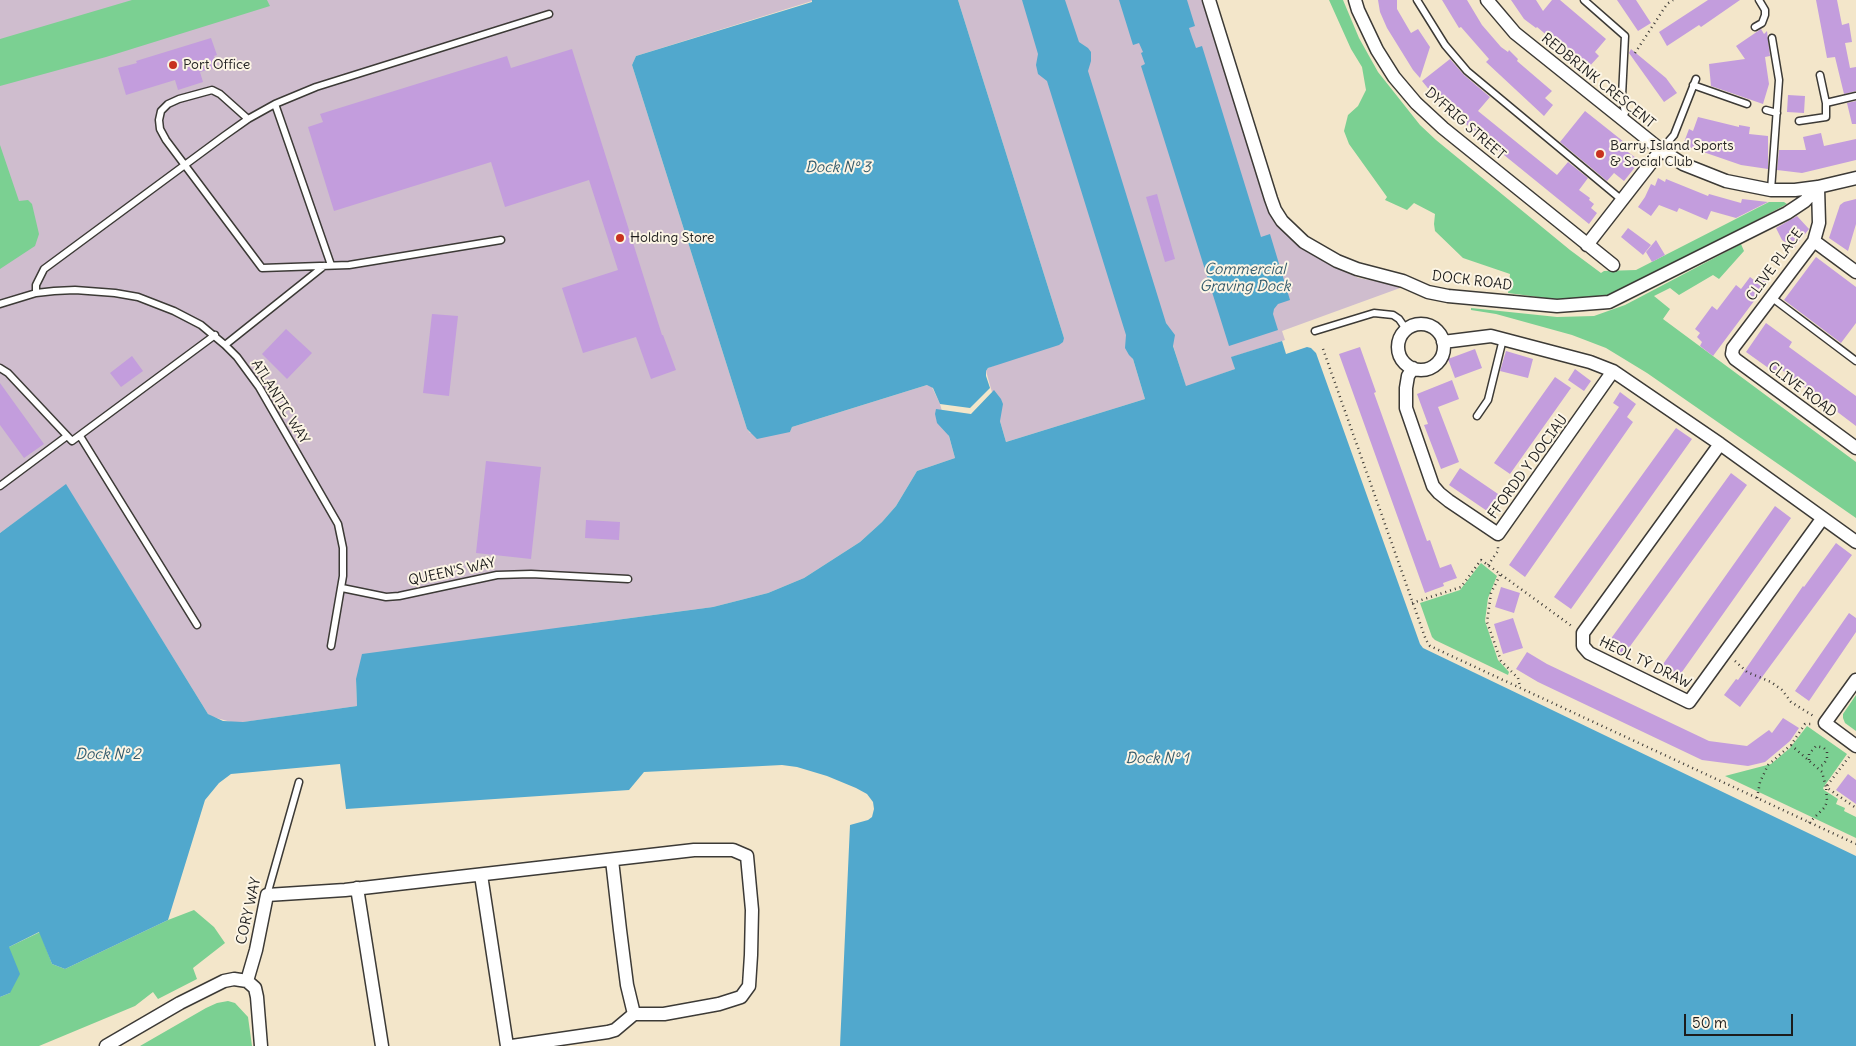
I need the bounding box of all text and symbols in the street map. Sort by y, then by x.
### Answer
street label: REDBRINK CRESCENT [1538,30,1658,132]
place label: Port Office [183,57,250,73]
marker: Port Office [167,59,179,71]
street label: DYFRIG STREET [1421,84,1509,164]
place label: Barry Island Sports & Social Club [1610,138,1734,170]
marker: Barry Island Sports & Social Club [1594,148,1606,160]
water label: Dock Nº 3 [805,159,871,177]
street label: CLIVE PLACE [1743,225,1807,305]
place label: Holding Store [630,230,715,246]
marker: Holding Store [614,232,626,244]
water label: Commercial Graving Dock [1200,261,1290,296]
street label: DOCK ROAD [1431,268,1513,294]
street label: ATLANTIC WAY [247,357,313,447]
street label: CLIVE ROAD [1764,359,1840,421]
street label: FFORDD Y DOCIAU [1485,412,1571,522]
street label: QUEEN'S WAY [407,555,497,589]
street label: HEOL TŶ DRAW [1596,634,1694,692]
water label: Dock Nº 2 [75,746,141,764]
water label: Dock Nº 1 [1125,750,1189,768]
street label: CORY WAY [233,876,265,946]
scale bar [1686,1004,1795,1036]
text: 50 m [1692,1013,1727,1032]

